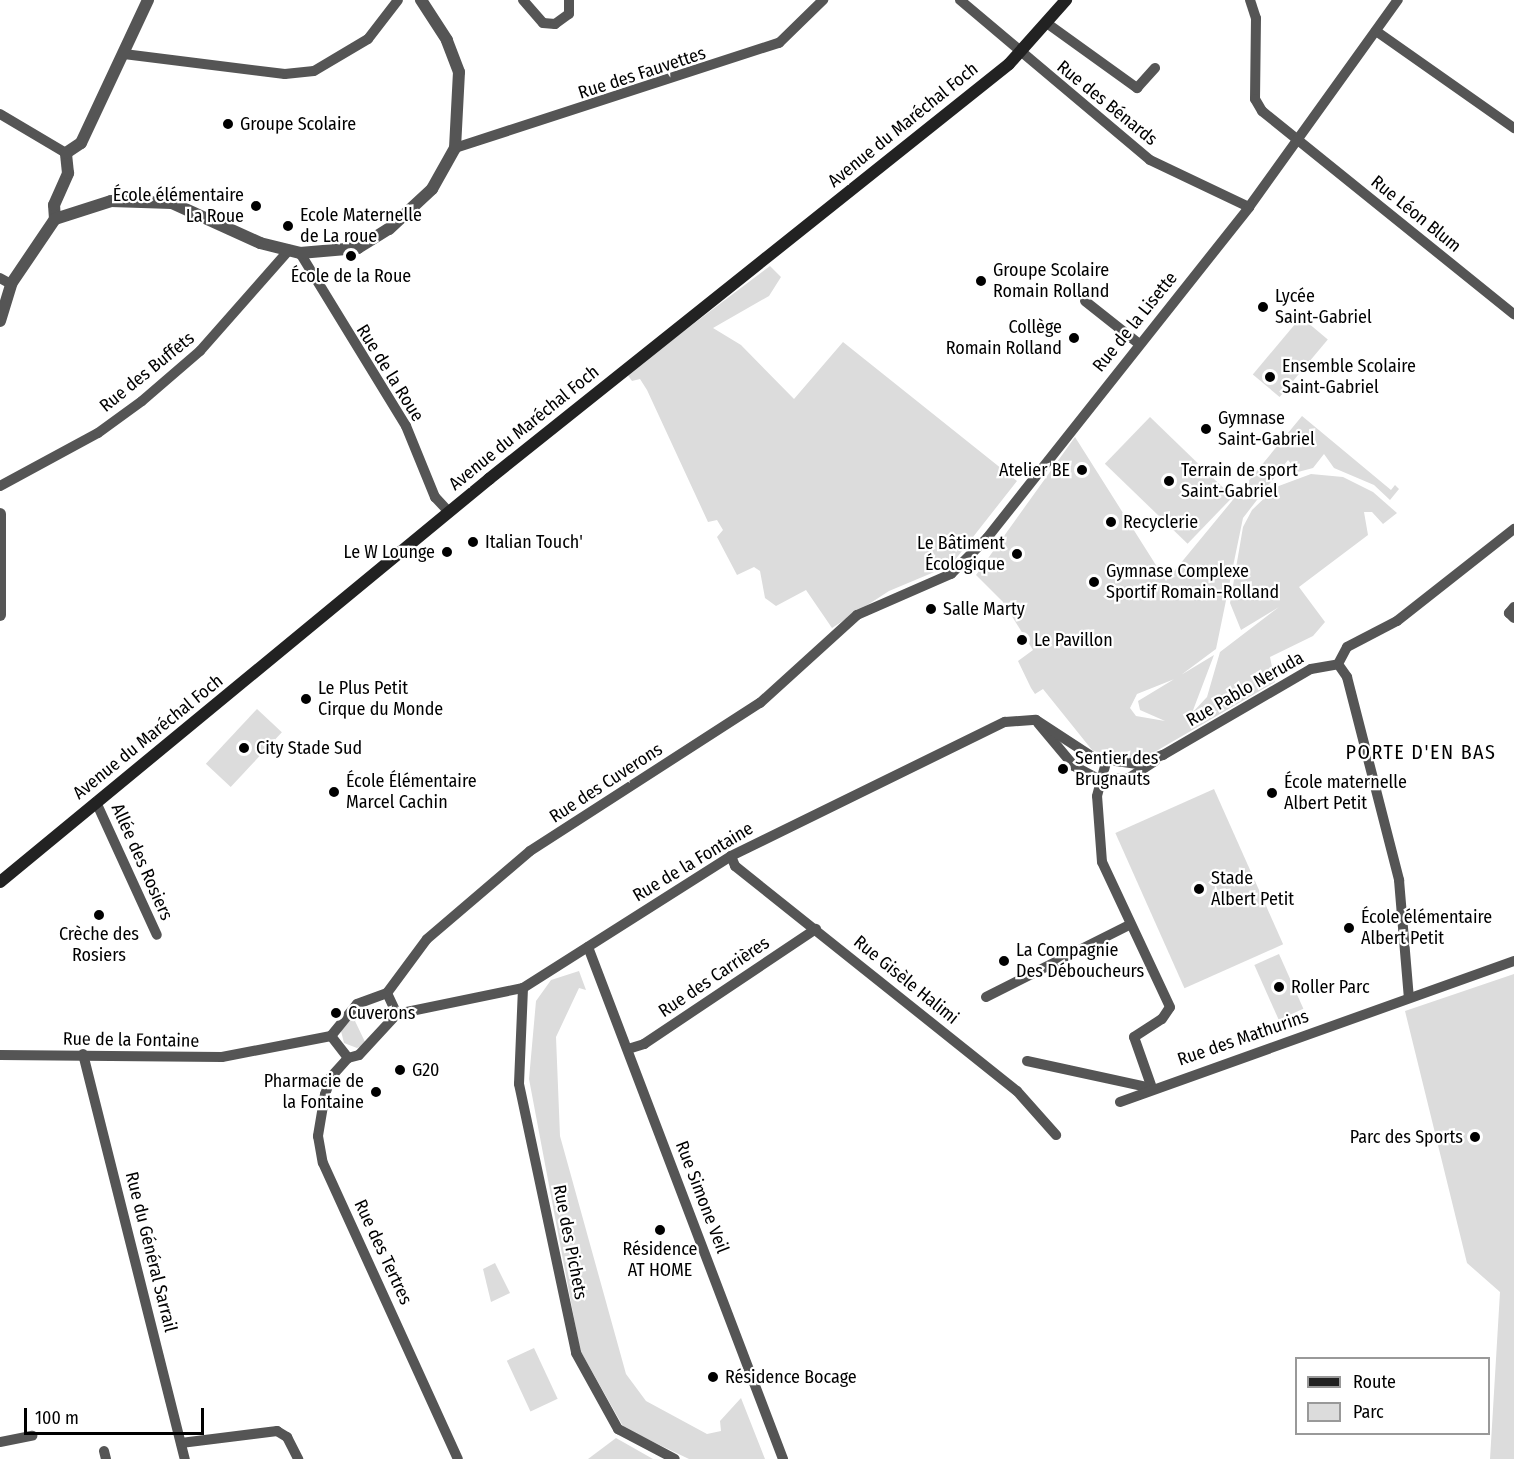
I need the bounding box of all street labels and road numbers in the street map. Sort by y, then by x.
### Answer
street label: Rue des Fauvettes [576,42,708,104]
street label: Rue des Bénards [1052,56,1162,150]
street label: Avenue du Maréchal Foch [824,58,982,192]
street label: Rue Léon Blum [1367,171,1465,257]
street label: Rue de la Lisette [1088,268,1182,376]
street label: Rue de la Roue [352,321,428,425]
street label: Rue des Buffets [95,327,199,417]
street label: Avenue du Maréchal Foch [445,361,603,495]
street label: Rue Pablo Neruda [1183,647,1307,731]
street label: Avenue du Maréchal Foch [69,670,227,804]
street label: Rue des Cuverons [545,738,667,828]
street label: Allée des Rosiers [107,800,177,924]
street label: Rue de la Fontaine [629,818,757,906]
street label: Rue Gisèle Halimi [849,931,963,1029]
street label: Rue des Carrières [655,932,773,1022]
street label: Rue des Mathurins [1175,1005,1311,1071]
street label: Rue de la Fontaine [63,1028,199,1052]
street label: Rue Simone Veil [671,1138,733,1256]
street label: Rue du Général Sarrail [121,1170,181,1334]
street label: Rue des Pichets [548,1183,592,1301]
street label: Rue des Tertres [349,1196,417,1308]

